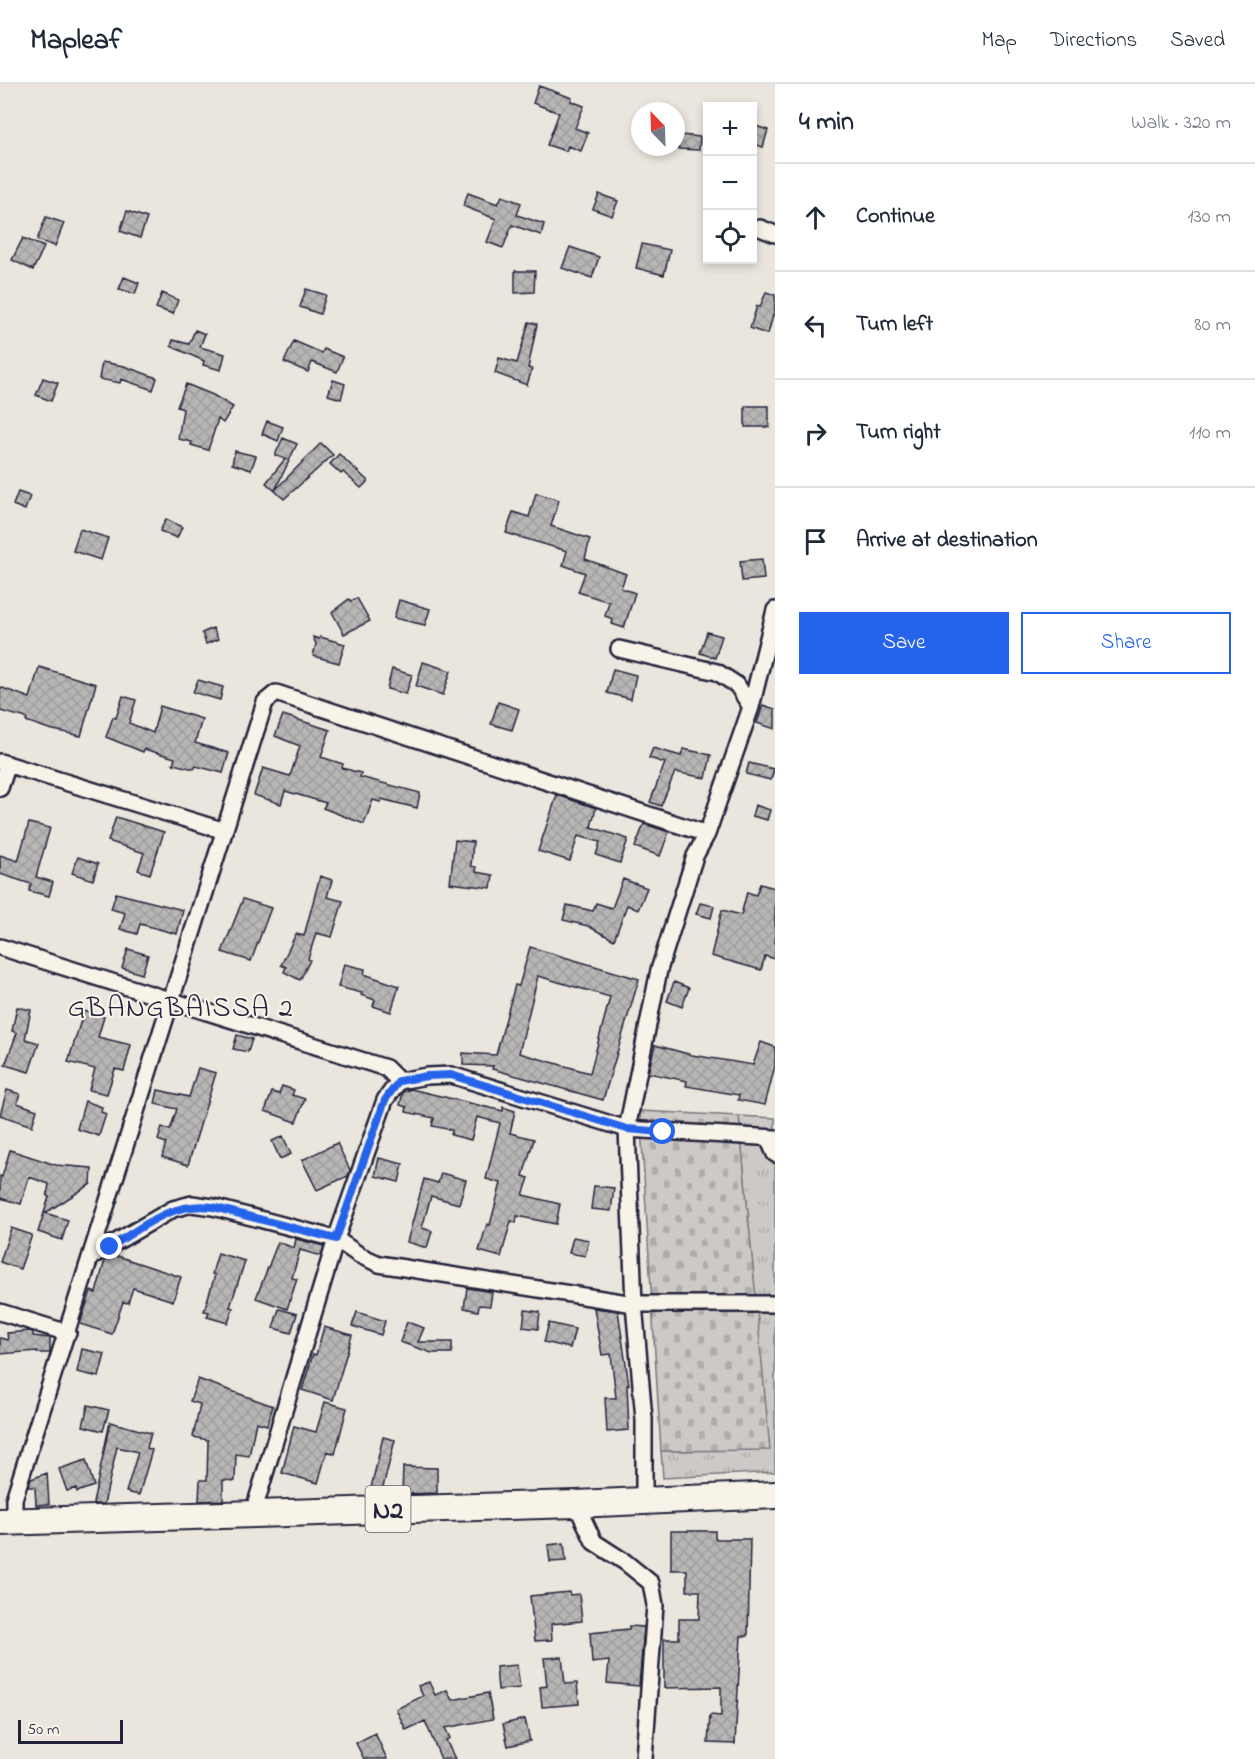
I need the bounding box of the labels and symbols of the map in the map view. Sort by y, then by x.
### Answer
north arrow [631,102,685,156]
district label: GBANGBAISSA 2 [68,989,294,1030]
route start [649,1118,675,1144]
route end [96,1233,122,1259]
road number: N2 [366,1486,410,1532]
scale bar [18,1717,123,1744]

